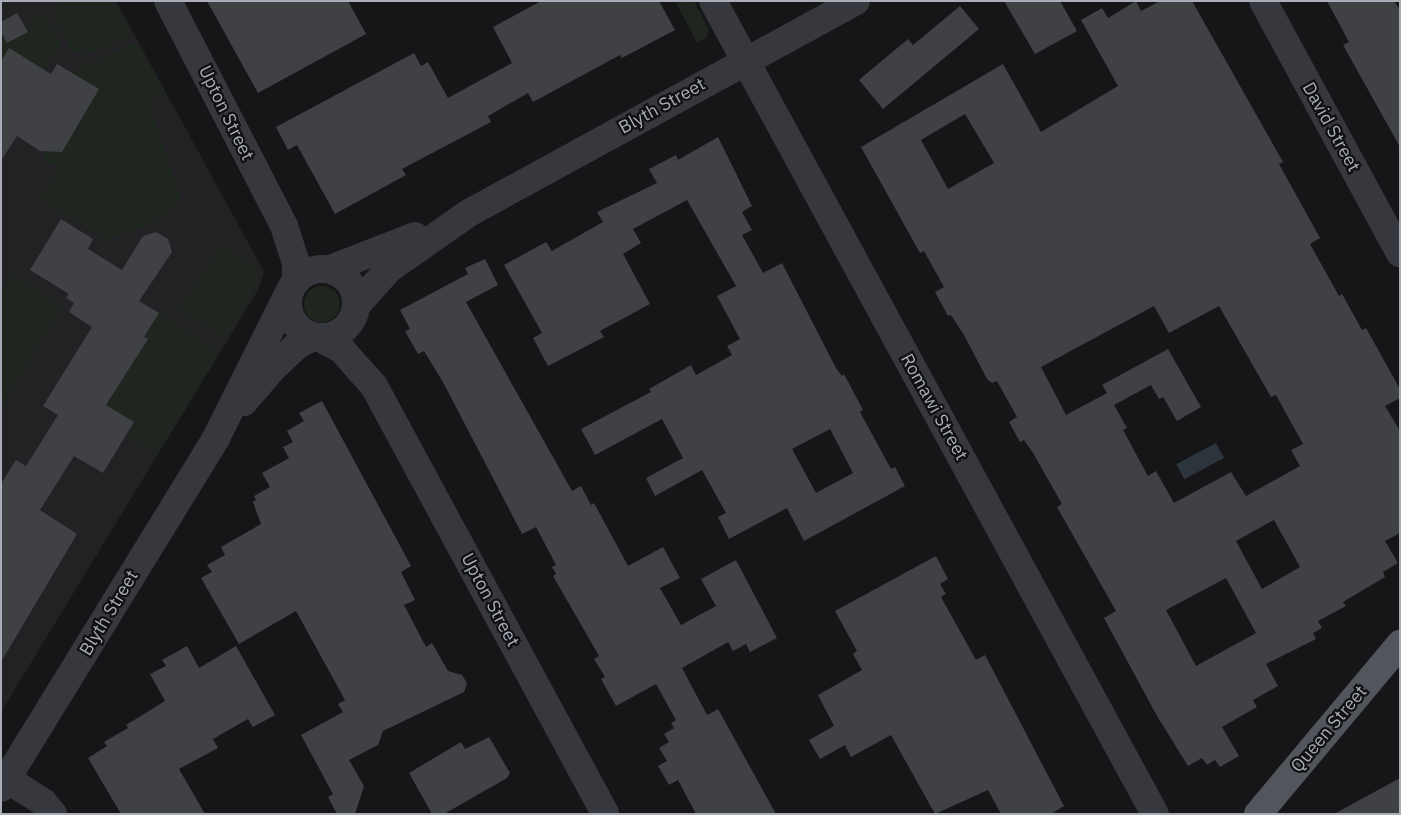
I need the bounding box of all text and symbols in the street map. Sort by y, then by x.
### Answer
street label: Upton Street [194,62,258,164]
street label: Blyth Street [615,73,709,139]
street label: David Street [1298,78,1364,176]
street label: Romawi Street [896,350,972,464]
street label: Upton Street [456,550,524,650]
street label: Blyth Street [75,566,143,660]
street label: Queen Street [1286,681,1372,777]

